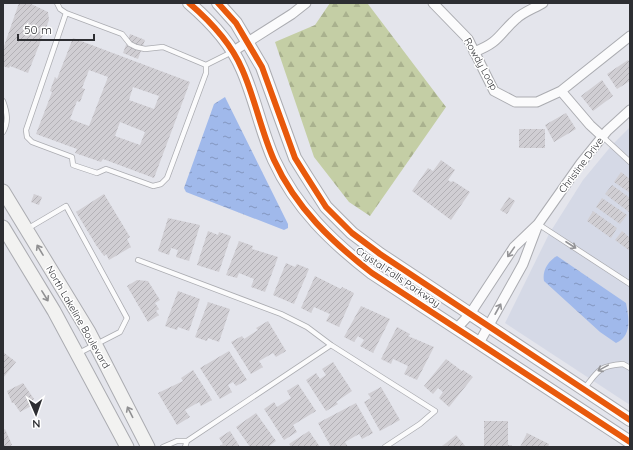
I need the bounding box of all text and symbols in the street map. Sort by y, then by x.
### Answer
scale bar [18,16,94,42]
text: 50 m [24,22,52,37]
street label: Rowdy Loop [461,35,501,93]
street label: Christine Drive [556,134,606,196]
one-way arrow [565,242,577,250]
one-way arrow [35,244,43,256]
street label: Crystal Falls Parkway [353,244,443,310]
one-way arrow [507,246,515,257]
street label: North Lakeline Boulevard [43,263,113,371]
one-way arrow [42,290,50,302]
one-way arrow [495,303,503,315]
one-way arrow [597,365,609,373]
north arrow [16,394,56,434]
one-way arrow [126,406,133,418]
text: N [32,417,41,431]

